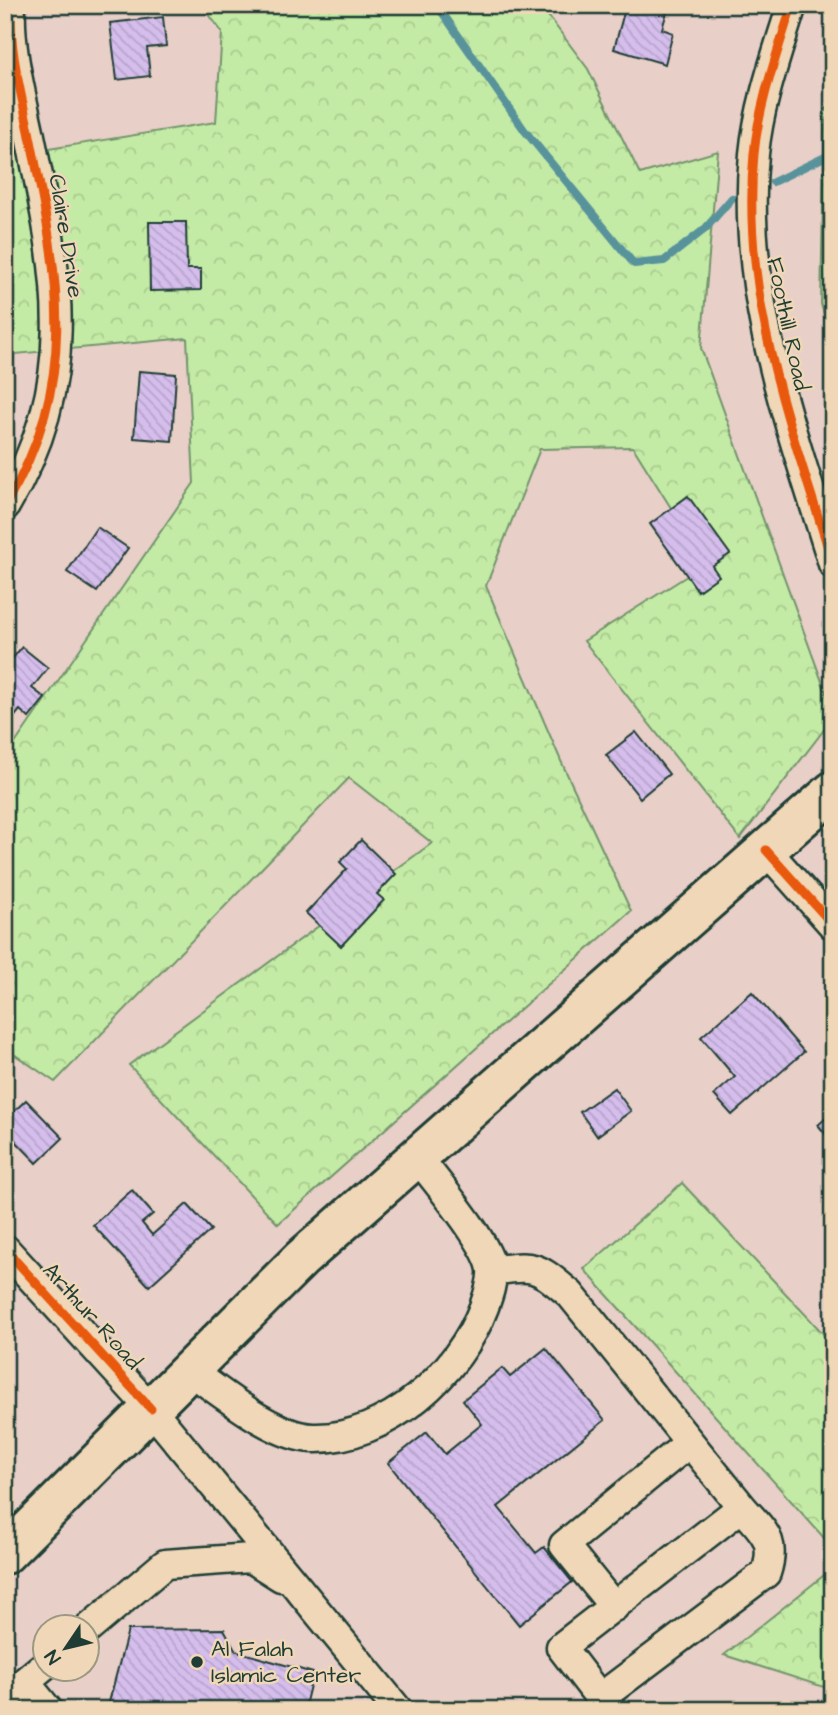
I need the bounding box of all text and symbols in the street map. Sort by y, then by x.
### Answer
street label: Claire Drive [40,172,92,300]
street label: Foothill Road [758,255,818,394]
street label: Arthur Road [35,1255,149,1377]
north arrow [32,1614,102,1684]
place label: Al Falah Islamic Center [211,1633,361,1691]
text: N [39,1644,68,1670]
marker: Al Falah Islamic Center [189,1654,205,1670]

